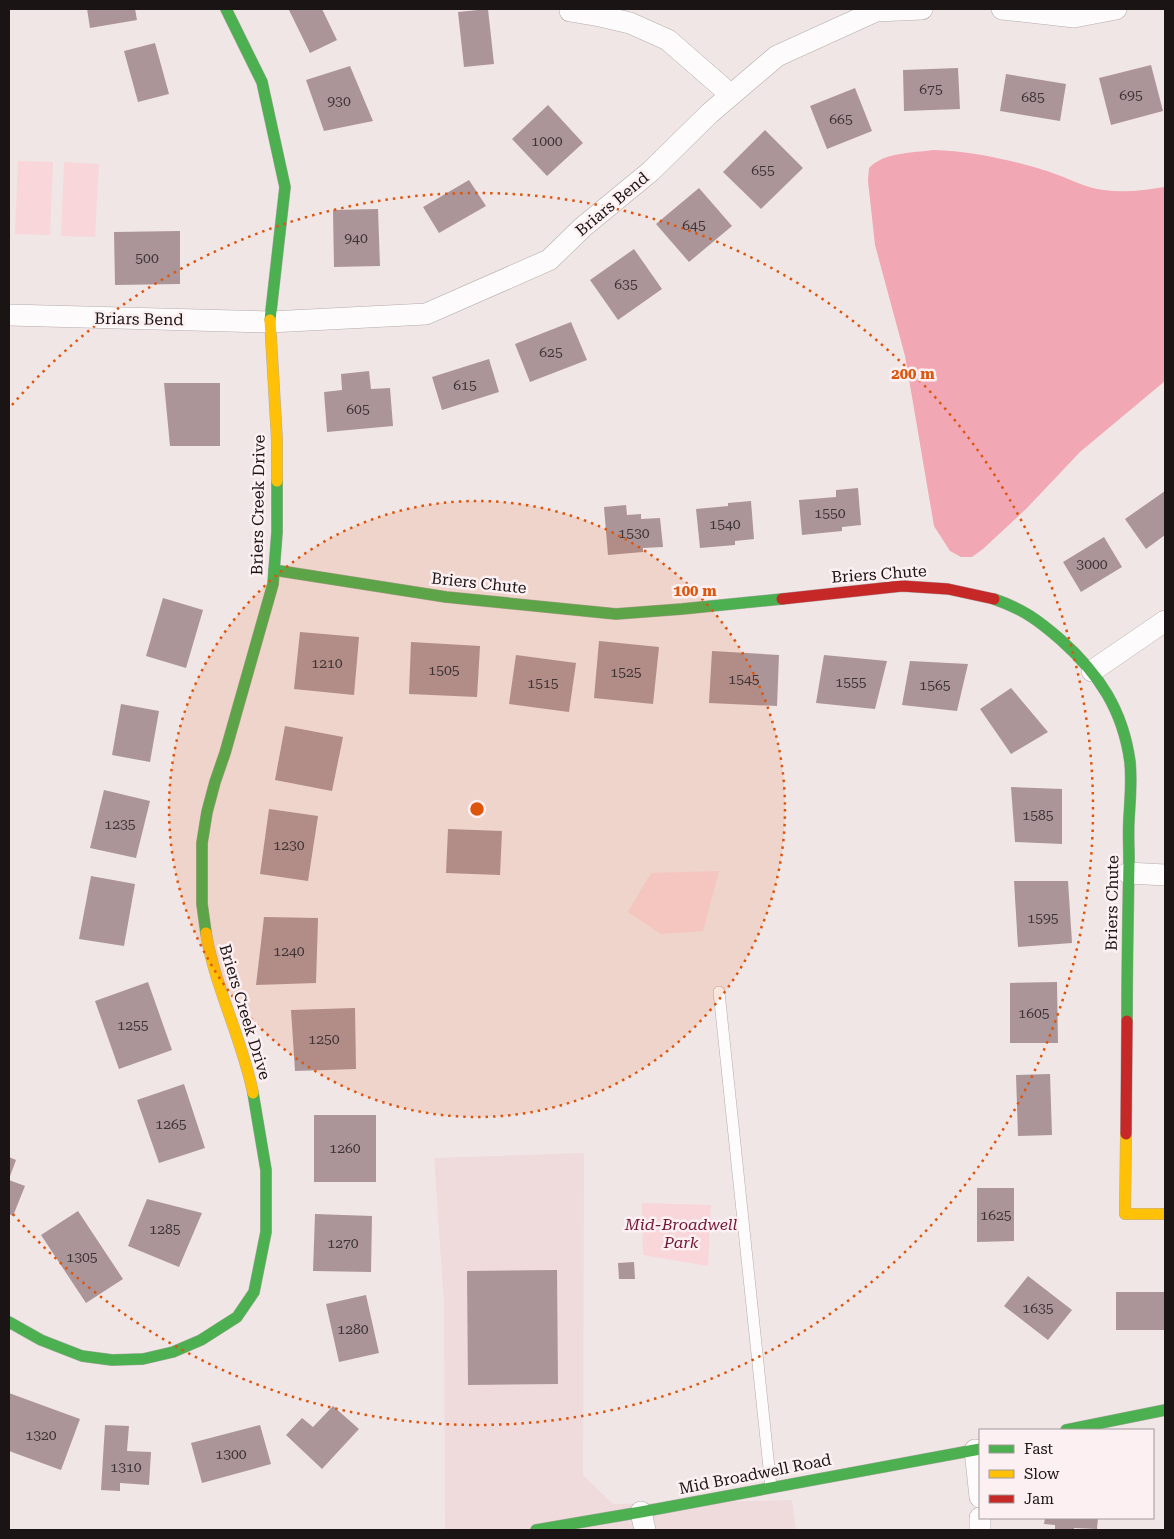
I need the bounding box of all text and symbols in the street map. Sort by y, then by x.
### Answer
house number: 675 [919,81,943,97]
house number: 695 [1119,87,1143,103]
house number: 685 [1021,89,1045,105]
house number: 930 [327,93,351,109]
house number: 665 [829,111,853,127]
house number: 1000 [531,133,563,149]
house number: 655 [751,162,775,178]
street label: Briars Bend [572,168,652,240]
house number: 645 [682,217,706,233]
house number: 940 [344,230,368,246]
house number: 500 [135,250,159,266]
house number: 635 [614,276,638,292]
street label: Briars Bend [94,309,184,329]
house number: 625 [539,344,563,360]
text: 200 m [891,365,935,383]
house number: 615 [453,377,477,393]
house number: 605 [346,401,370,417]
street label: Briers Creek Drive [247,434,269,576]
house number: 1550 [814,505,846,521]
house number: 1540 [709,516,741,532]
house number: 1530 [618,525,650,541]
house number: 3000 [1076,556,1108,572]
street label: Briers Chute [831,561,928,587]
street label: Briers Chute [430,569,528,597]
text: 100 m [673,582,717,600]
house number: 1210 [311,655,343,671]
house number: 1505 [428,662,460,678]
house number: 1525 [610,664,642,680]
house number: 1545 [728,671,760,687]
house number: 1555 [835,674,867,690]
house number: 1515 [527,675,559,691]
house number: 1565 [919,677,951,693]
centre of rings [468,800,486,818]
house number: 1585 [1022,807,1054,823]
house number: 1235 [104,816,136,832]
house number: 1230 [273,837,305,853]
street label: Briers Chute [1102,855,1122,951]
house number: 1595 [1027,910,1059,926]
street label: Briers Creek Drive [215,942,275,1082]
house number: 1240 [273,943,305,959]
house number: 1605 [1018,1005,1050,1021]
house number: 1255 [117,1017,149,1033]
house number: 1250 [308,1031,340,1047]
house number: 1265 [155,1116,187,1132]
house number: 1260 [329,1140,361,1156]
house number: 1625 [980,1207,1012,1223]
park label: Mid-Broadwell Park [624,1215,738,1252]
house number: 1285 [149,1221,181,1237]
house number: 1270 [327,1235,359,1251]
house number: 1305 [66,1249,98,1265]
house number: 1635 [1022,1300,1054,1316]
house number: 1280 [337,1321,369,1337]
house number: 1320 [25,1427,57,1443]
legend [979,1429,1154,1519]
text: Fast [1024,1440,1054,1458]
house number: 1300 [215,1446,247,1462]
street label: Mid Broadwell Road [677,1450,833,1498]
house number: 1310 [110,1459,142,1475]
text: Slow [1024,1465,1060,1483]
text: Jam [1024,1490,1054,1508]

